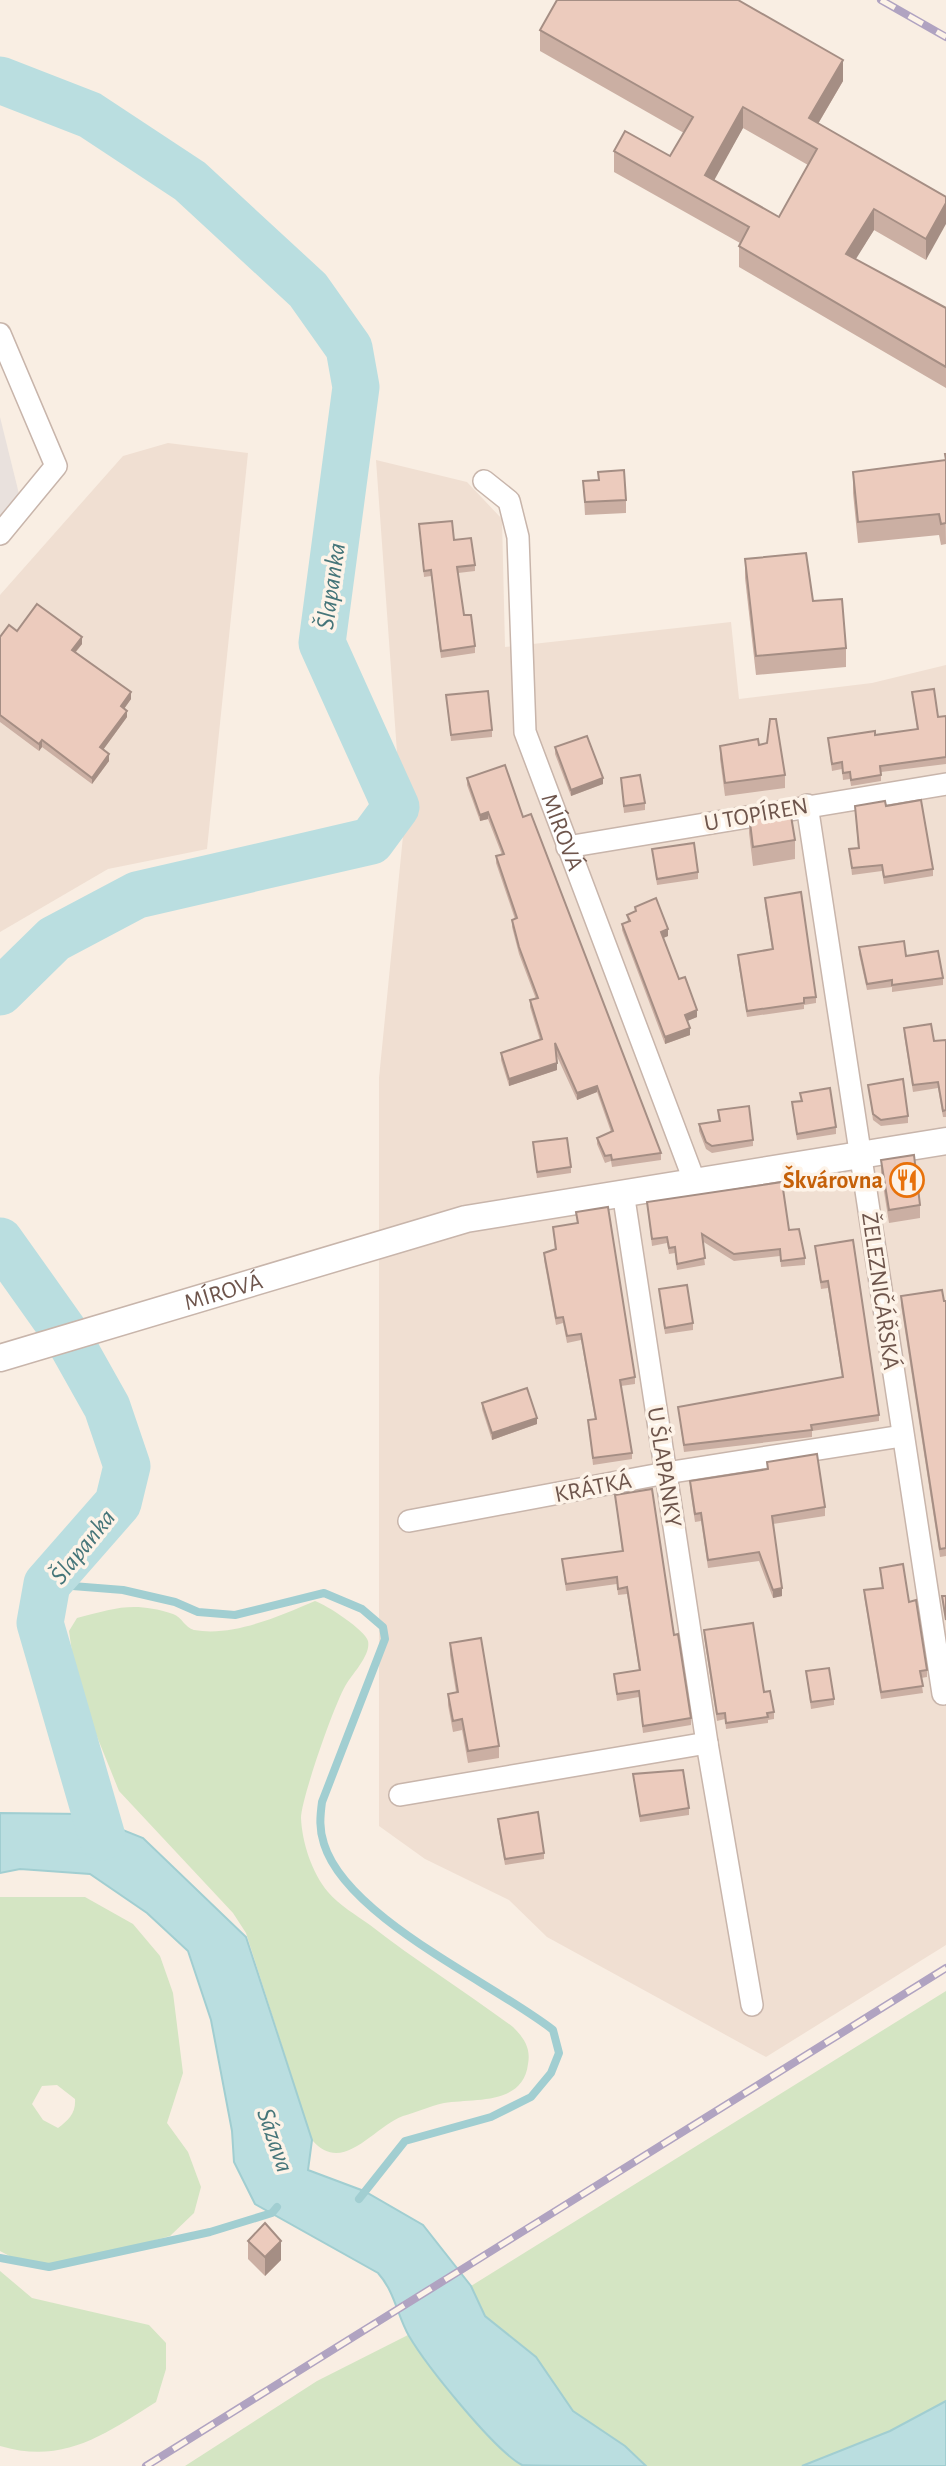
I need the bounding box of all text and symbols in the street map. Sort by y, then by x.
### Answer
water label: Šlapanka [311,541,350,631]
street label: MÍROVÁ [536,790,589,874]
street label: U TOPÍREN [702,792,810,836]
restaurant icon: Škvárovna [888,1161,926,1199]
place label: Škvárovna [783,1165,883,1193]
street label: ŽELEZNIČÁŘSKÁ [857,1211,905,1372]
street label: MÍROVÁ [182,1267,266,1315]
street label: U ŠLAPANKY [643,1405,686,1529]
street label: KRÁTKÁ [552,1467,634,1507]
water label: Šlapanka [44,1504,120,1589]
water label: Sázava [252,2105,298,2176]

